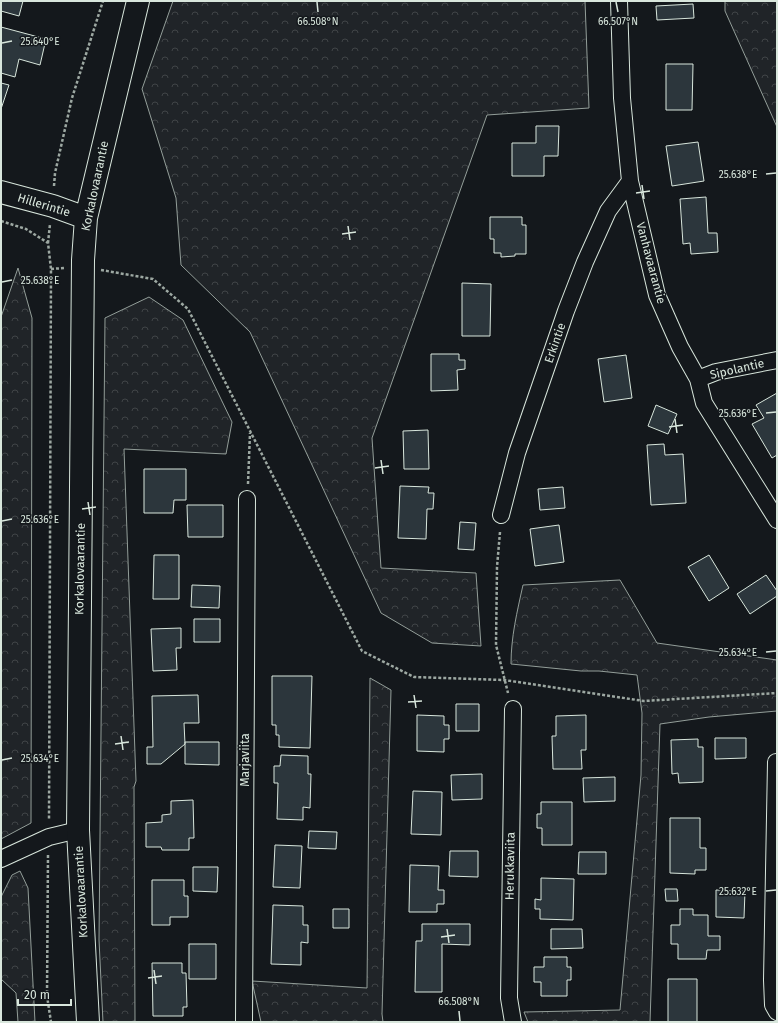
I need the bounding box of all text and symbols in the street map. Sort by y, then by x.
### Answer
text: 66.508°N [297,16,339,28]
text: 66.507°N [598,16,638,28]
text: 25.640°E [20,36,60,48]
street label: Korkalovaarantie [79,140,111,232]
text: 25.638°E [719,169,757,181]
street label: Hillerintie [16,190,72,220]
street label: Vanhavaarantie [633,221,669,305]
text: 25.638°E [21,275,59,287]
street label: Erkintie [542,321,568,365]
street label: Sipolantie [708,356,766,382]
text: 25.636°E [719,408,757,420]
text: 25.636°E [21,514,59,526]
street label: Korkalovaarantie [72,523,88,615]
text: 25.634°E [719,647,757,659]
street label: Marjaviita [238,733,252,787]
text: 25.634°E [21,753,59,765]
street label: Herukkaviita [502,832,518,900]
street label: Korkalovaarantie [72,846,90,938]
text: 25.632°E [719,886,757,898]
scale bar [18,981,71,1007]
text: 20 m [24,988,50,1002]
text: 66.508°N [438,996,480,1008]

